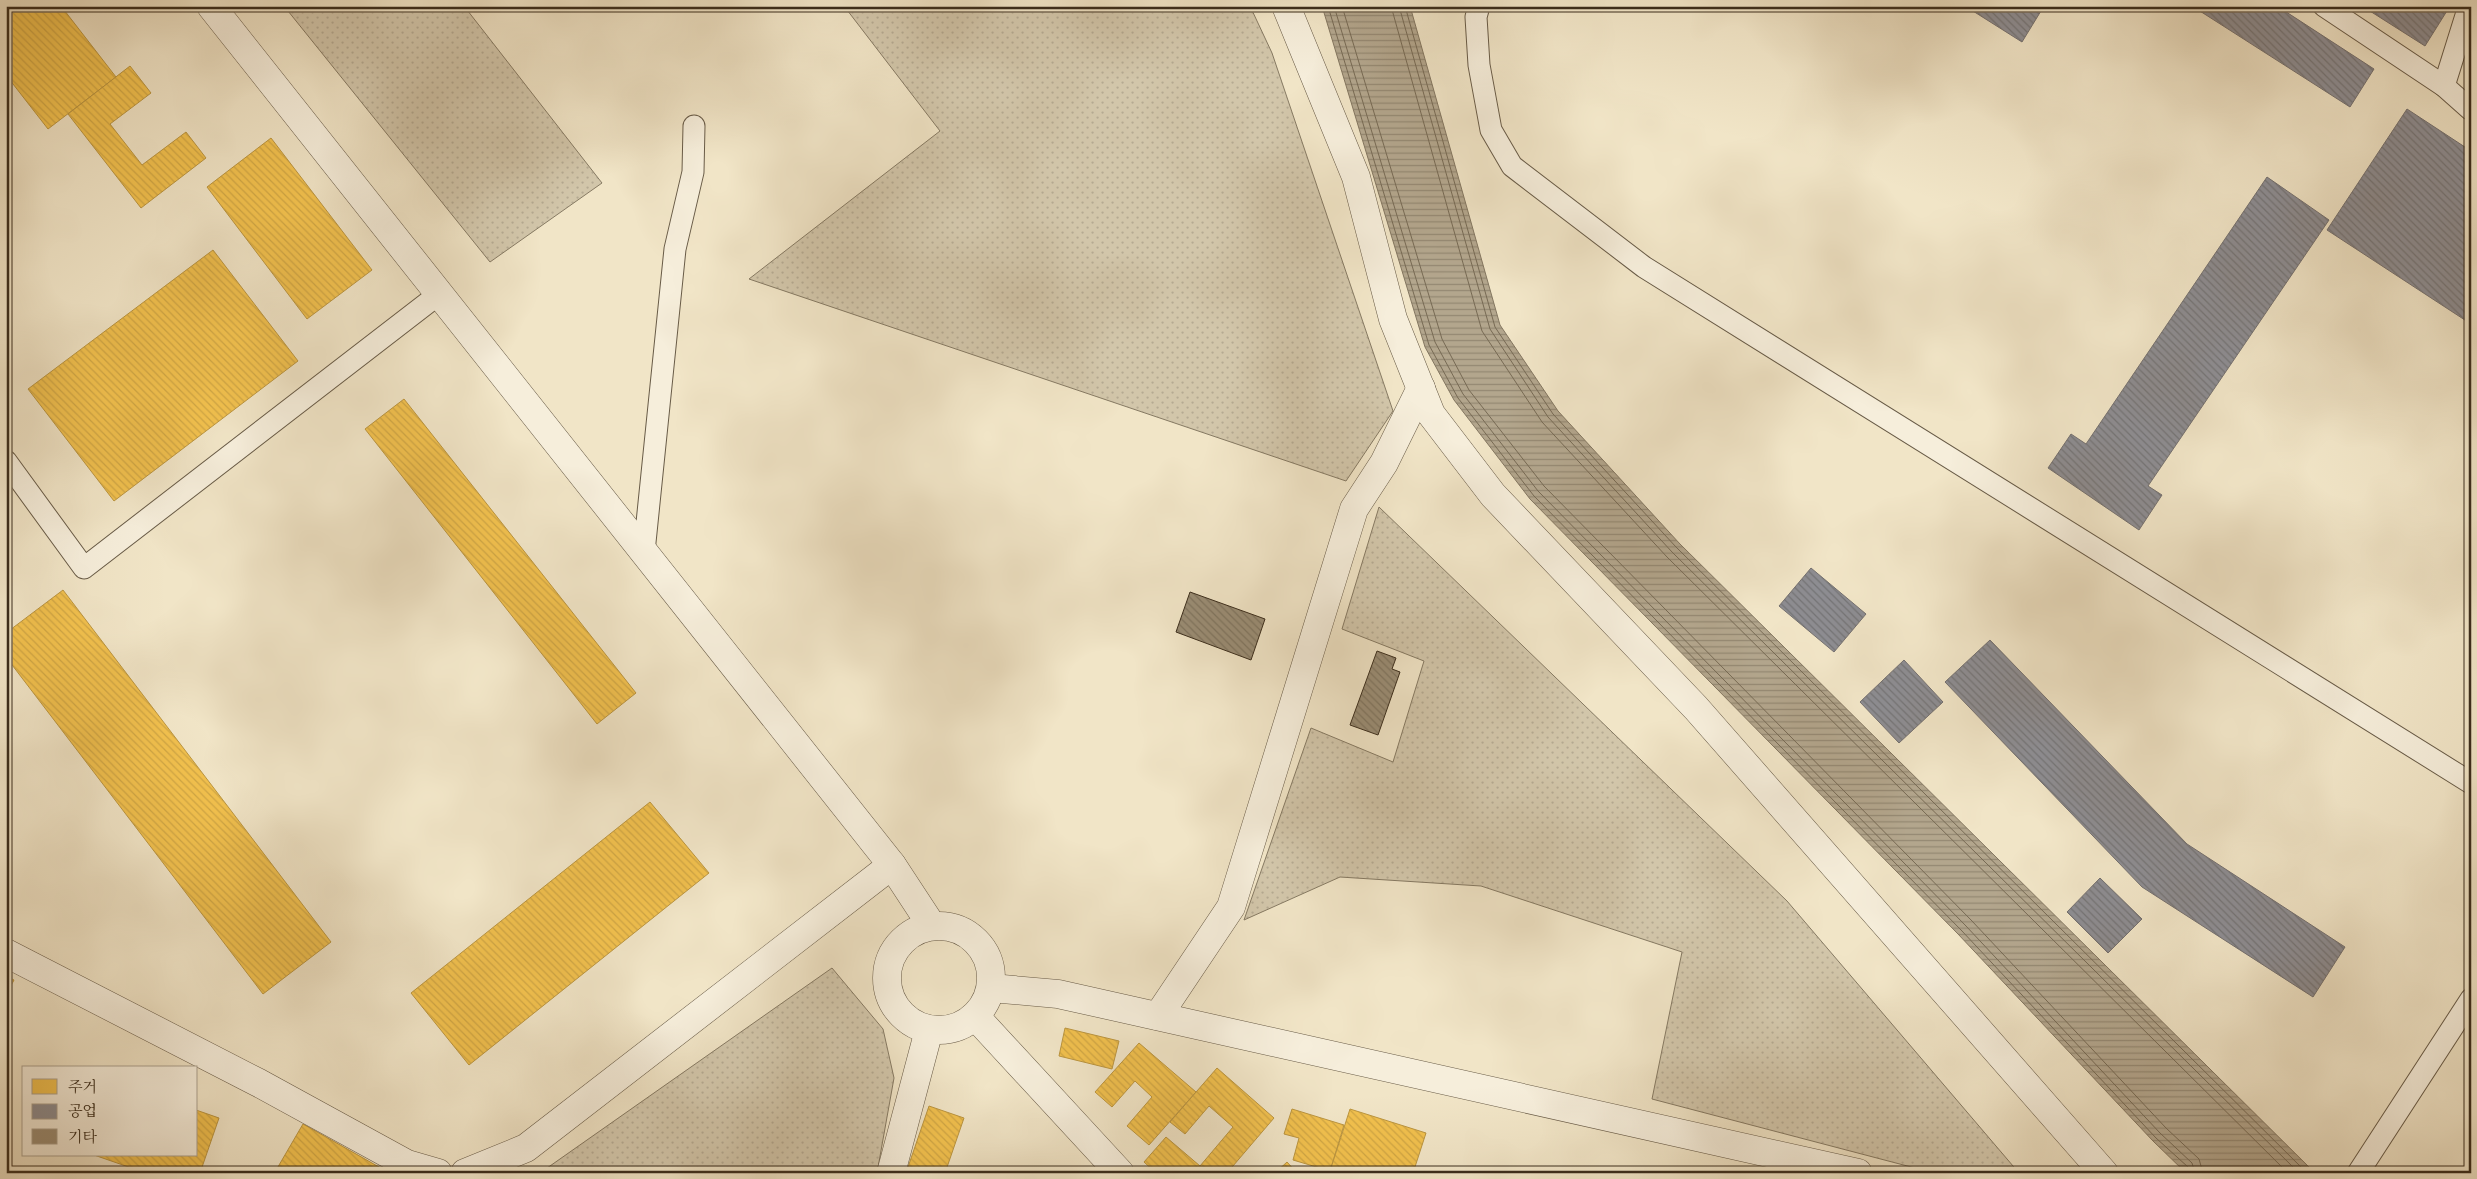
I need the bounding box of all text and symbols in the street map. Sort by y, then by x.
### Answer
legend [22,1066,198,1156]
text: 주거 [68,1078,97,1097]
text: 공업 [68,1102,97,1121]
text: 기타 [68,1128,97,1147]

